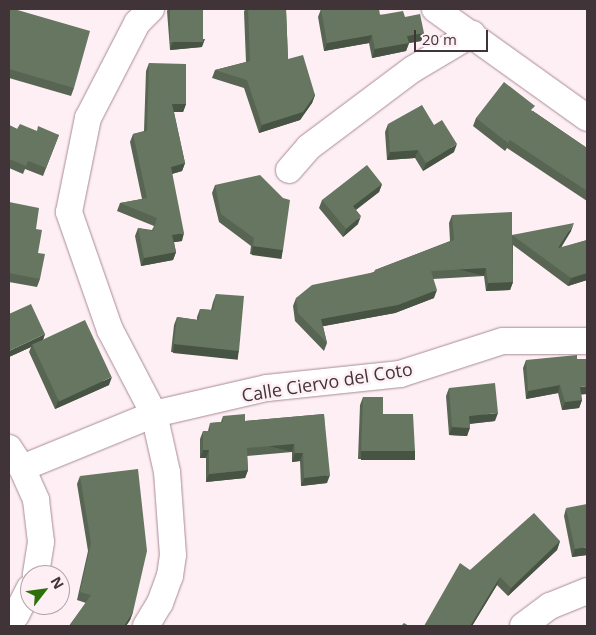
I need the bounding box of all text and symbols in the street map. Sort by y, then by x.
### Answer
scale bar [416,20,490,52]
text: 20 m [422,29,457,49]
street label: Calle Ciervo del Coto [240,358,414,406]
north arrow [20,565,70,615]
text: N [46,573,69,592]

